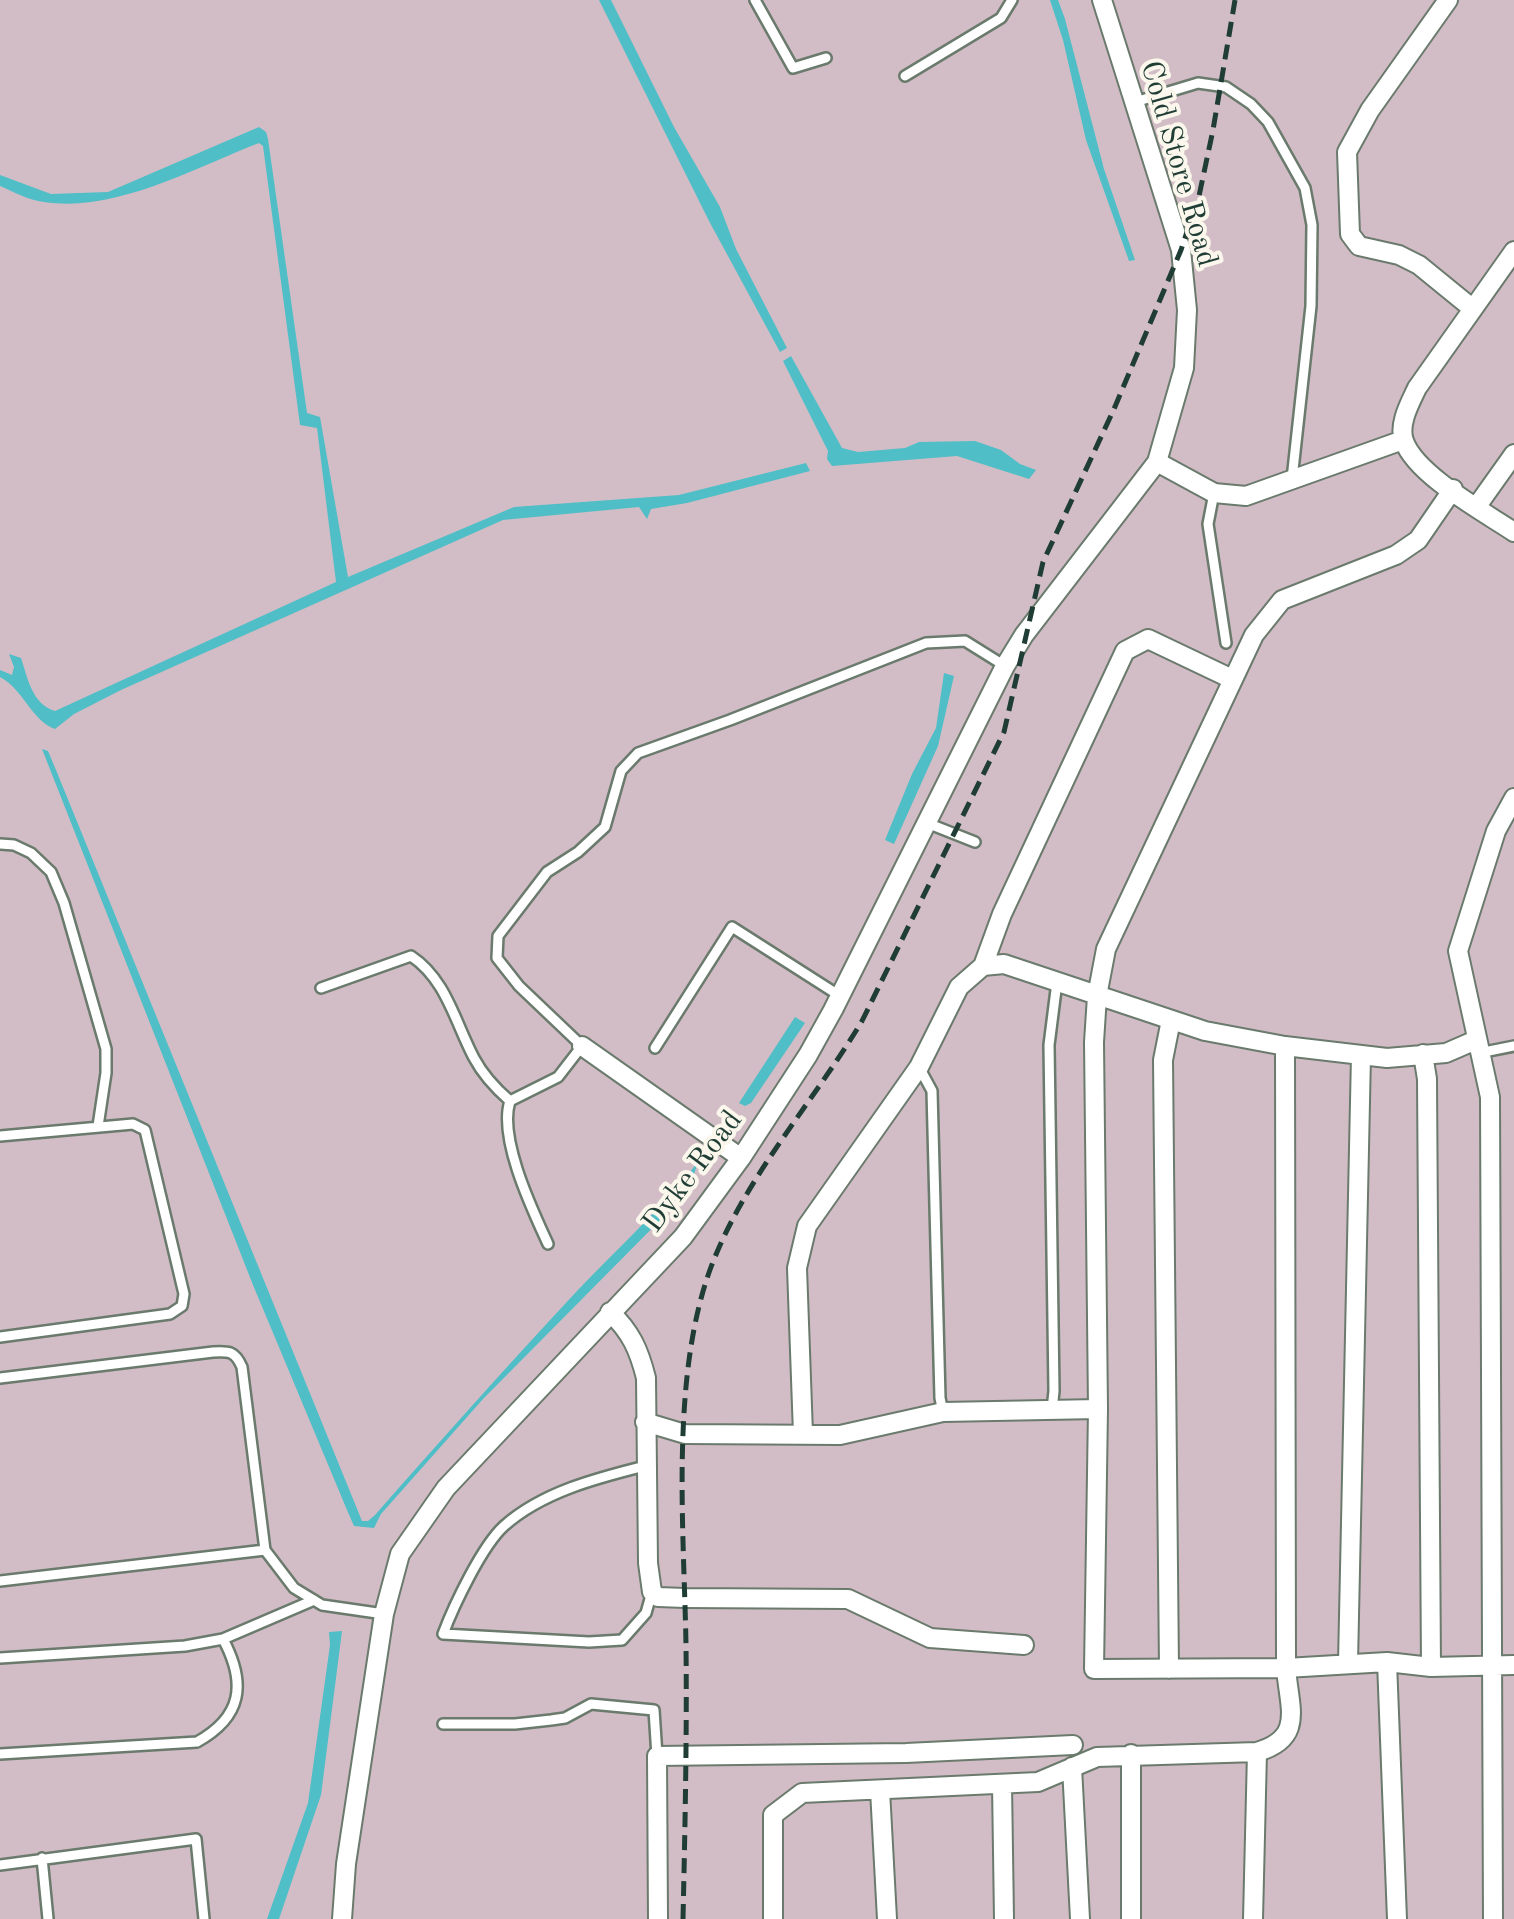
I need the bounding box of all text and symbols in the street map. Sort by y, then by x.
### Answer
street label: Cold Store Road [1131,57,1225,271]
street label: Dyke Road [635,1104,751,1240]

